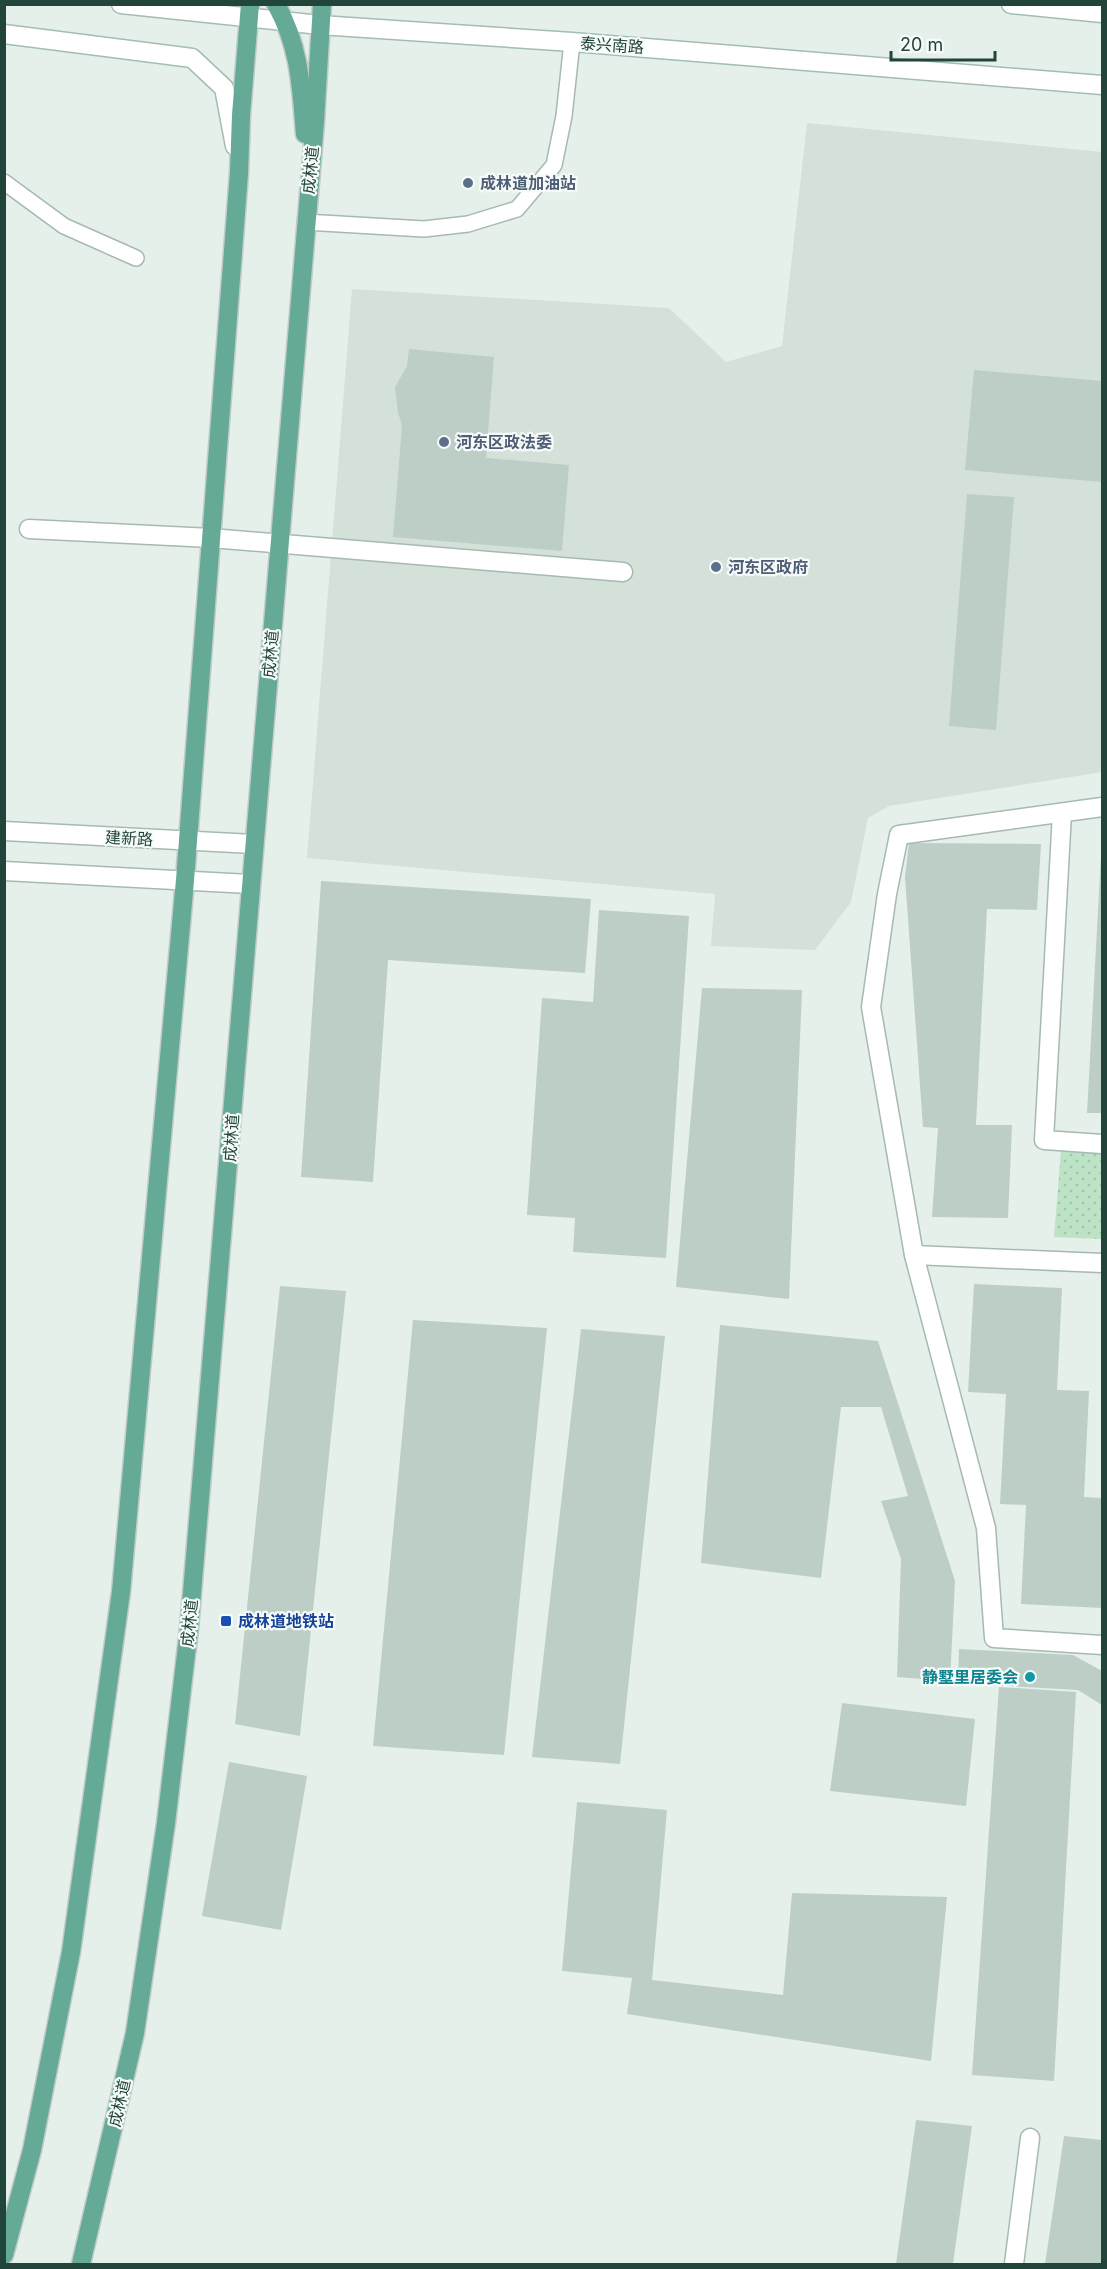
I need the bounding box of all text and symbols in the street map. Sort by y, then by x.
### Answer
scale bar [891,24,994,62]
street label: 泰兴南路 [579,33,645,57]
text: 20 m [900,34,943,55]
street label: 成林道 [298,145,322,195]
place label: 成林道加油站 [480,173,576,193]
marker: 成林道加油站 [461,176,475,190]
place label: 河东区政法委 [456,432,552,452]
marker: 河东区政法委 [437,435,451,449]
place label: 河东区政府 [728,557,808,577]
marker: 河东区政府 [709,560,723,574]
street label: 成林道 [258,629,282,679]
street label: 建新路 [105,827,153,849]
street label: 成林道 [219,1113,243,1163]
street label: 成林道 [177,1598,201,1648]
place label: 成林道地铁站 [238,1611,334,1631]
marker: 成林道地铁站 [219,1614,233,1628]
place label: 静墅里居委会 [922,1667,1018,1687]
marker: 静墅里居委会 [1023,1670,1037,1684]
street label: 成林道 [104,2077,134,2129]

